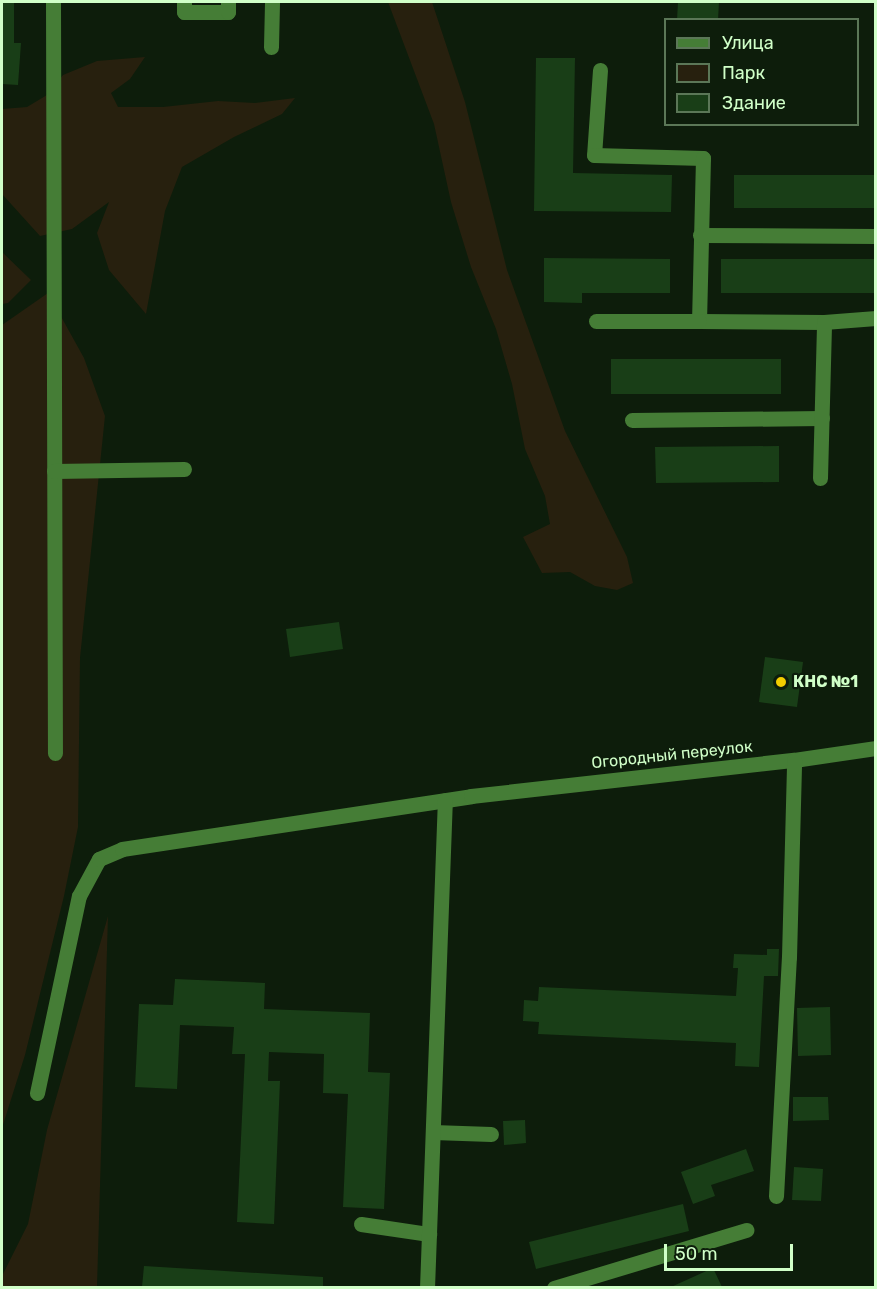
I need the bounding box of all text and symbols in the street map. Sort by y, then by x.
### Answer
legend [664,18,859,126]
text: Улица [722,32,774,54]
text: Парк [722,62,765,84]
text: Здание [722,92,786,114]
place label: КНС №1 [793,672,858,692]
marker: КНС №1 [774,675,788,689]
street label: Огородный переулок [591,737,753,773]
scale bar [667,1232,796,1270]
text: 50 m [675,1243,718,1265]

